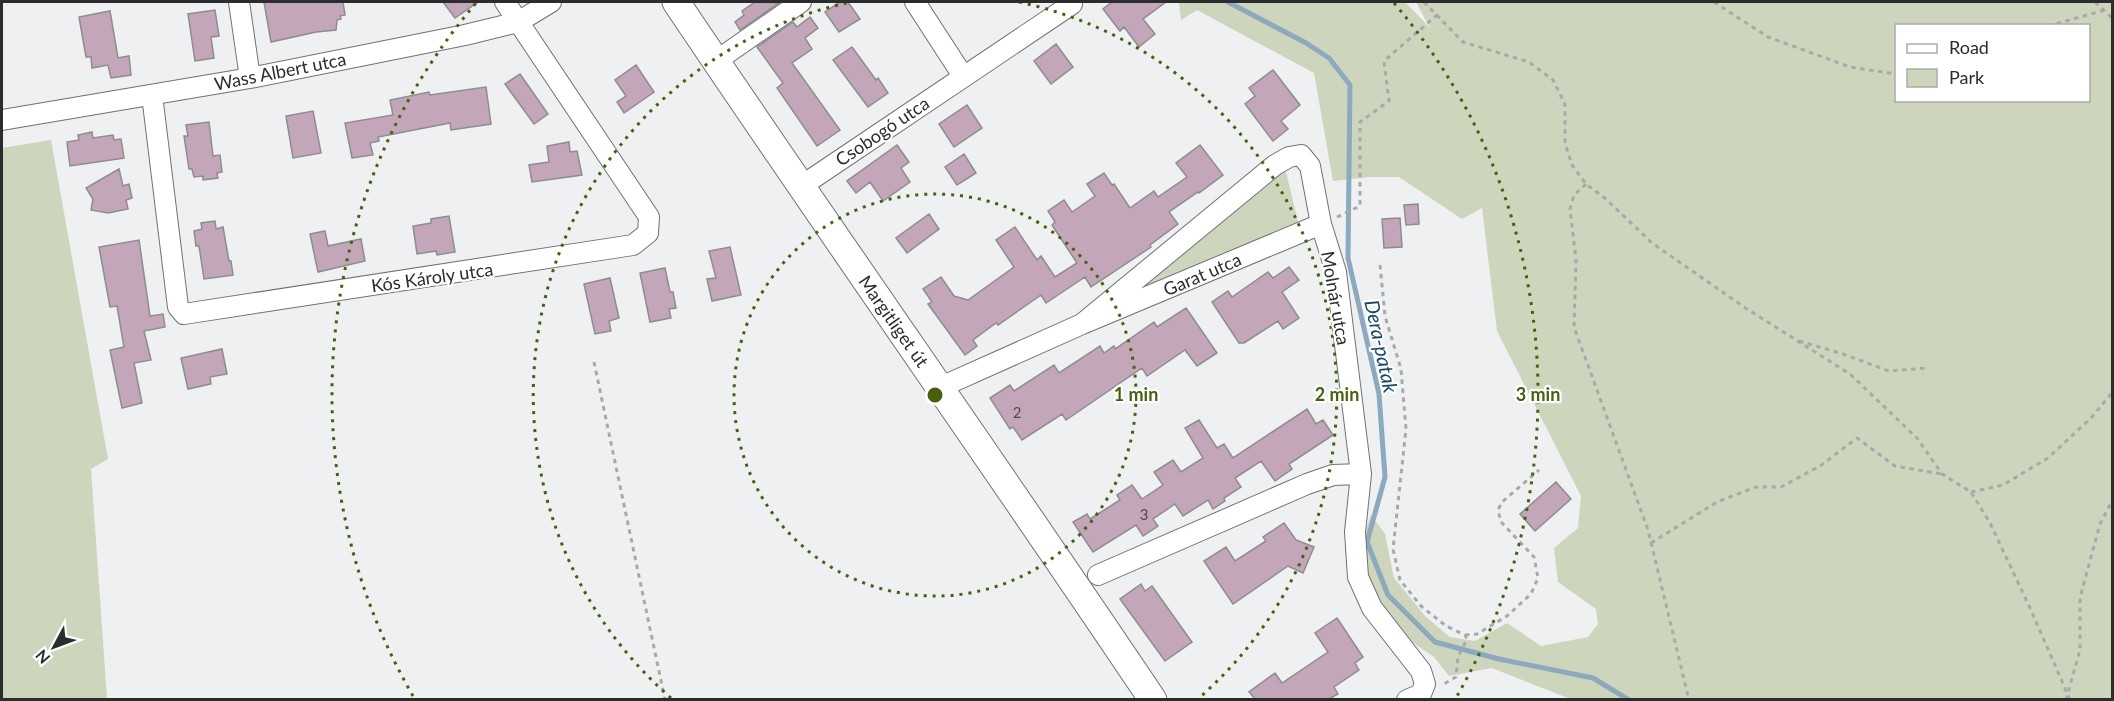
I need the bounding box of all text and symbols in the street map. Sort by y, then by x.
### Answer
legend [1895,24,2090,102]
text: Road [1949,36,1989,58]
street label: Wass Albert utca [212,47,348,95]
text: Park [1949,66,1985,88]
street label: Csobogó utca [831,92,933,170]
street label: Garat utca [1160,248,1244,300]
street label: Molnár utca [1317,249,1355,347]
street label: Kós Károly utca [370,258,494,296]
street label: Margitliget út [854,271,934,371]
water label: Dera-patak [1360,297,1404,395]
text: 1 min [1114,383,1158,405]
text: 2 min [1315,383,1359,405]
text: 3 min [1516,383,1560,405]
centre of rings [925,385,945,405]
house number: 2 [1013,403,1021,421]
house number: 3 [1140,505,1148,523]
north arrow [24,617,84,677]
text: N [31,646,54,668]

